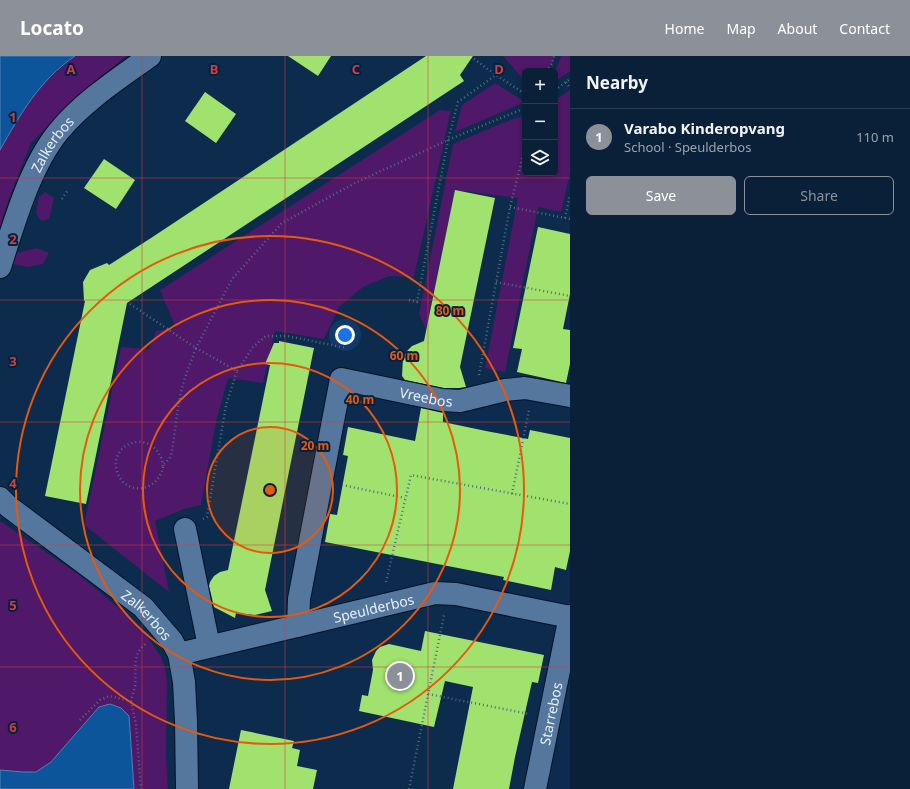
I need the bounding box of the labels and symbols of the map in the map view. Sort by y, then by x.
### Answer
text: A [67,60,76,78]
text: B [210,60,218,78]
text: C [352,60,360,78]
text: D [494,60,504,78]
text: 1 [9,108,17,126]
street label: Zalkerbos [26,112,78,175]
text: 2 [9,230,17,248]
text: 80 m [436,302,464,319]
your location [335,325,355,345]
text: 60 m [390,347,418,364]
text: 3 [9,352,17,370]
street label: Vreebos [398,382,453,410]
text: 40 m [346,391,374,408]
text: 20 m [301,437,329,454]
text: 4 [9,474,17,492]
centre of rings [263,483,277,497]
street label: Zalkerbos [118,585,177,644]
street label: Speulderbos [331,589,416,626]
text: 5 [9,596,17,614]
pin: 1 [387,661,413,691]
street label: Starrebos [535,680,566,747]
text: 6 [9,718,17,736]

